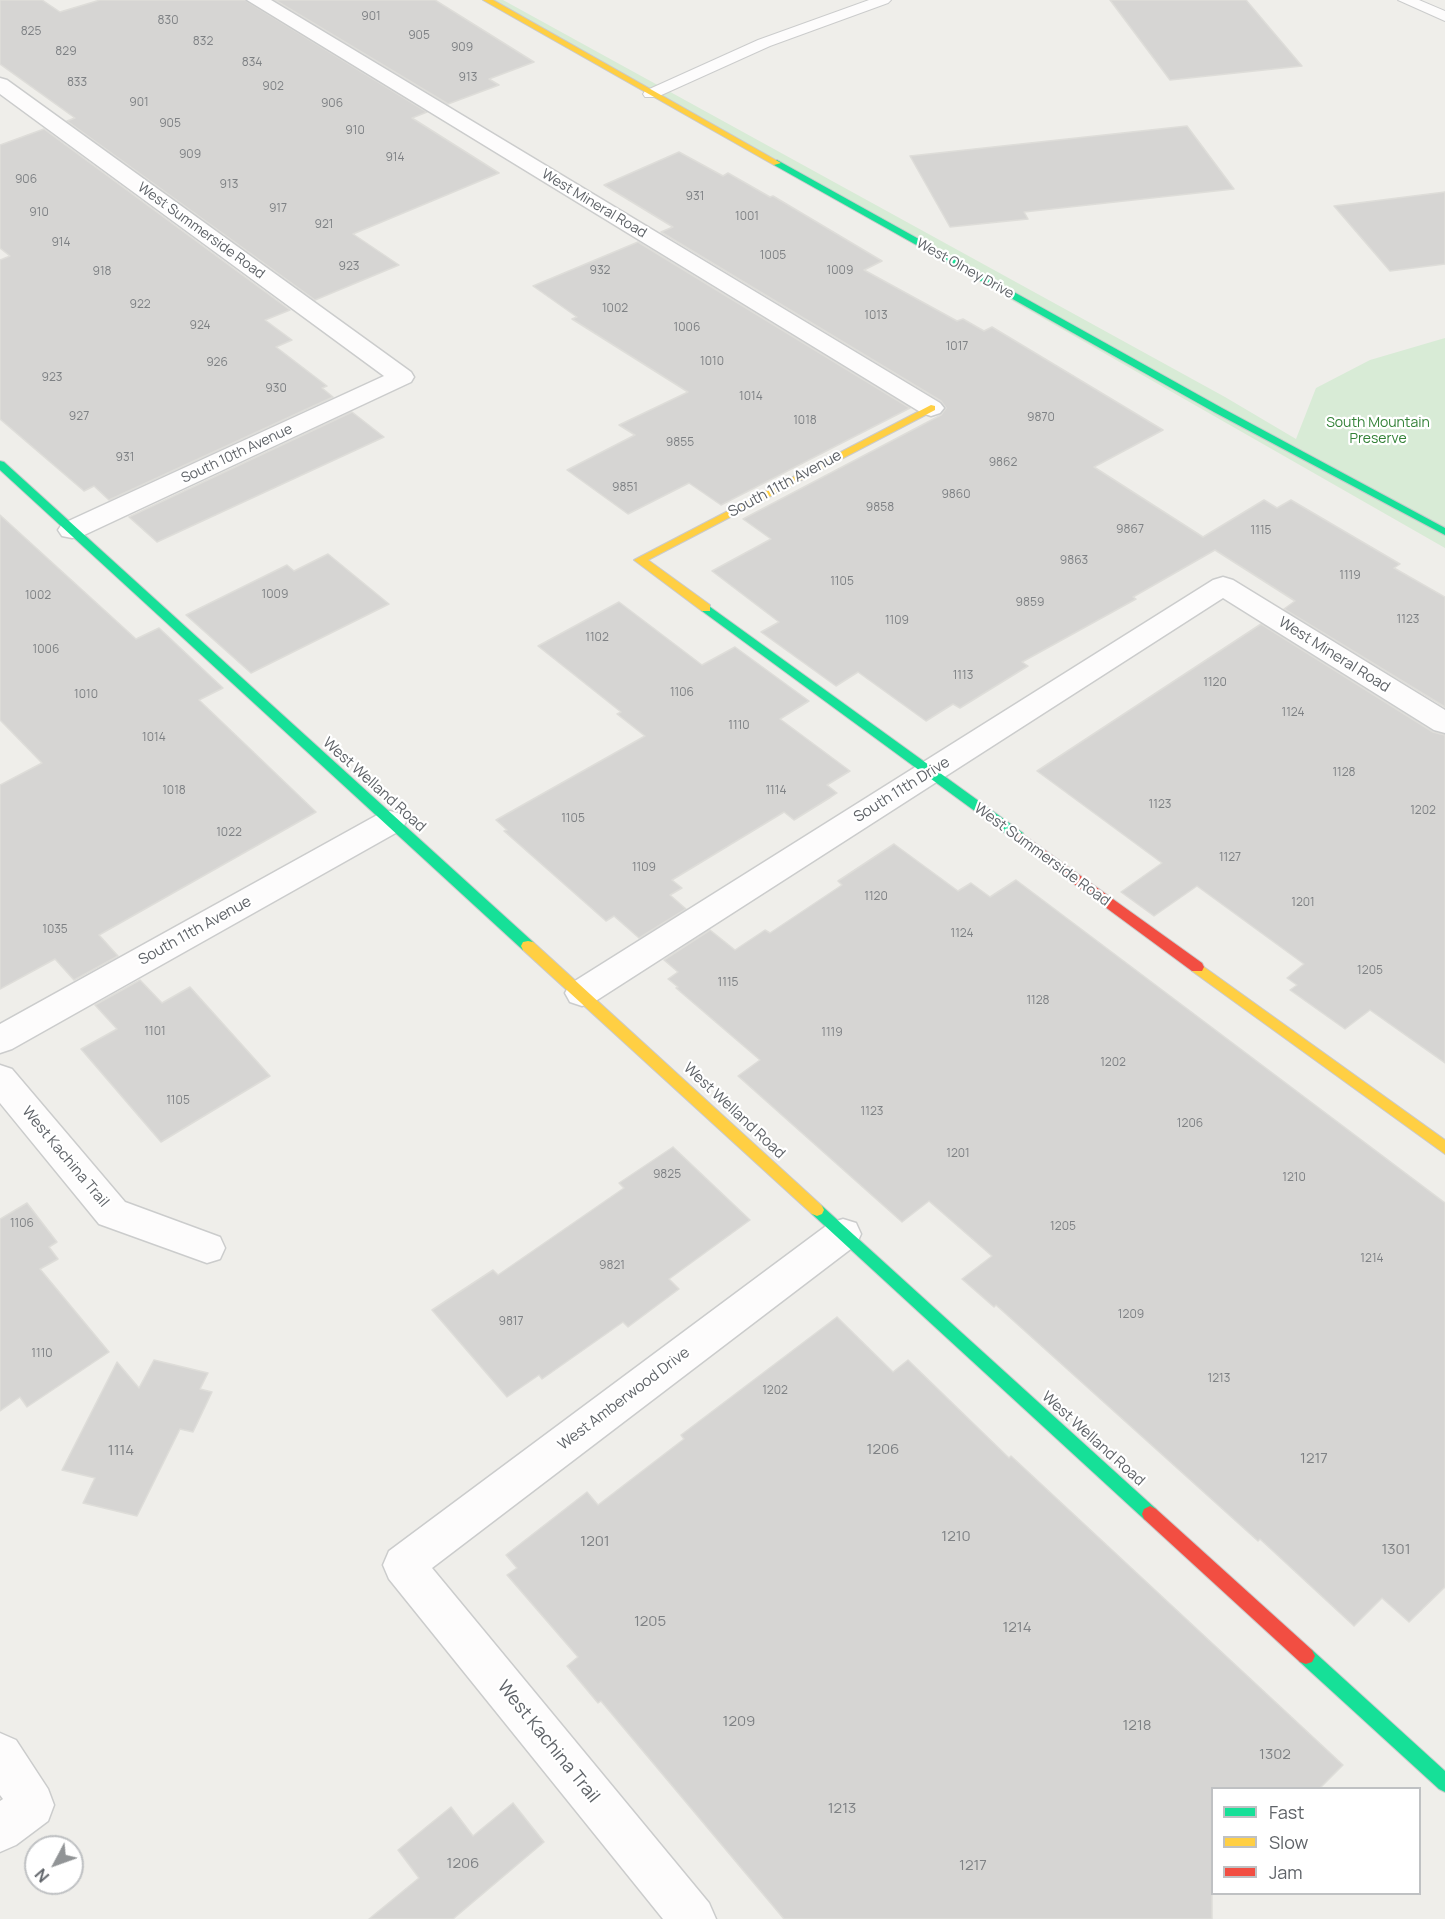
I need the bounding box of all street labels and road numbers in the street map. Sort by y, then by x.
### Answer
street label: West Mineral Road [538,166,650,242]
street label: West Summerside Road [134,179,268,283]
street label: West Olney Drive [913,235,1017,303]
street label: South 10th Avenue [179,421,295,487]
street label: South 11th Avenue [725,446,845,522]
street label: West Mineral Road [1275,613,1393,697]
street label: West Welland Road [319,734,429,836]
street label: South 11th Drive [851,753,953,827]
street label: West Summerside Road [970,800,1114,910]
street label: South 11th Avenue [136,893,254,969]
street label: West Welland Road [679,1059,789,1163]
street label: West Kachina Trail [18,1103,112,1211]
street label: West Amberwood Drive [555,1344,693,1454]
street label: West Welland Road [1038,1388,1148,1490]
street label: West Kachina Trail [492,1677,604,1807]

